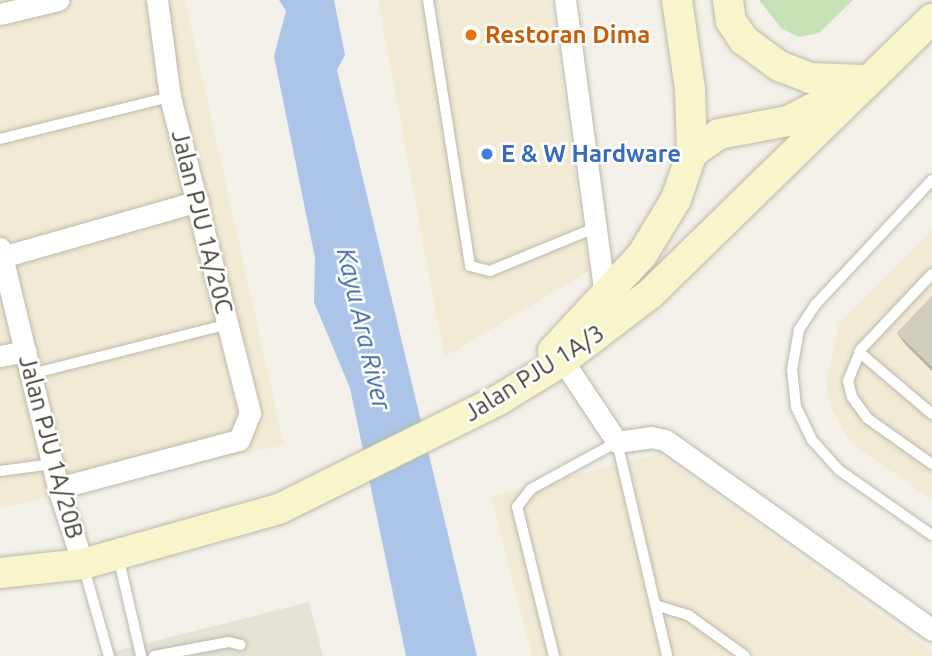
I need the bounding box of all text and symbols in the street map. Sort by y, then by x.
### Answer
place label: Restoran Dima [485,21,650,49]
marker: Restoran Dima [463,27,479,43]
street label: Jalan PJU 1A/20C [165,127,239,317]
place label: E & W Hardware [501,140,681,168]
marker: E & W Hardware [479,146,495,162]
water label: Kayu Ara River [330,245,398,413]
street label: Jalan PJU 1A/3 [459,318,609,428]
street label: Jalan PJU 1A/20B [13,352,89,542]

